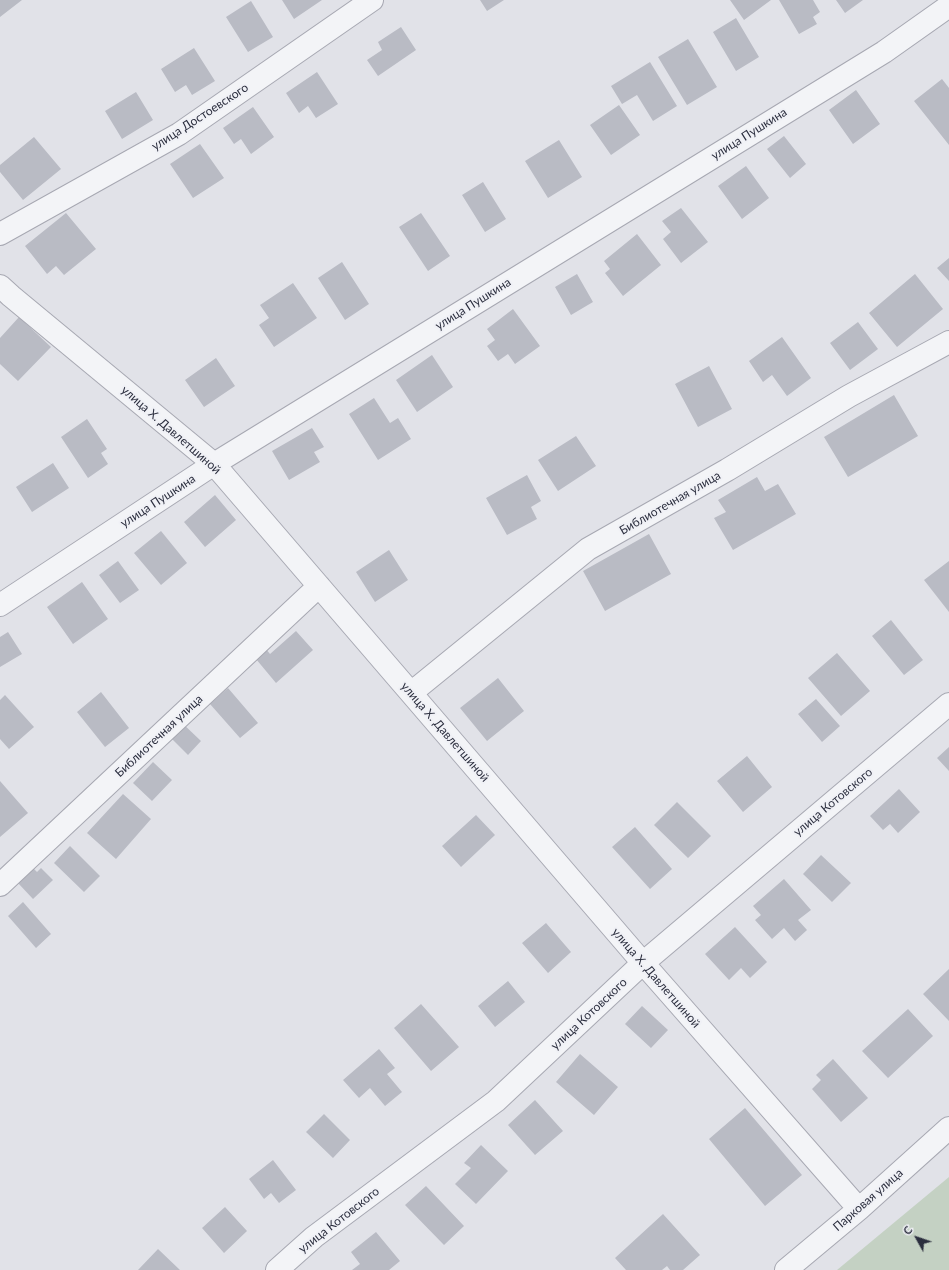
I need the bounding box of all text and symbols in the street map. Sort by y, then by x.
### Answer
street label: улица Достоевского [149,80,251,154]
street label: улица Пушкина [709,105,789,163]
street label: улица Пушкина [433,275,513,333]
street label: улица Х. Давлетшиной [118,383,224,477]
street label: Библиотечная улица [617,468,723,538]
street label: улица Пушкина [118,471,198,531]
street label: улица Х. Давлетшиной [398,679,492,785]
street label: Библиотечная улица [112,692,206,780]
street label: улица Котовского [791,765,875,839]
street label: улица Х. Давлетшиной [609,925,703,1031]
street label: улица Котовского [548,975,630,1053]
street label: Парковая улица [830,1166,906,1234]
street label: улица Котовского [296,1184,382,1256]
north arrow [897,1218,937,1258]
text: С [900,1223,915,1237]

